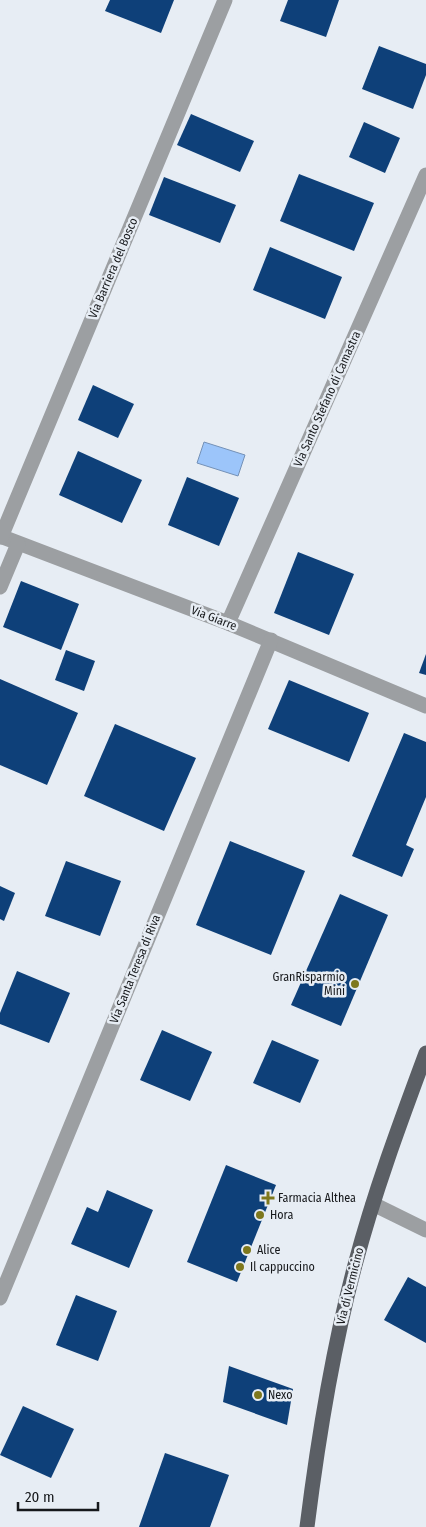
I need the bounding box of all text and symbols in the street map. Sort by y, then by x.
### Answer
street label: Via Barriera del Bosco [86,216,140,320]
street label: Via Santo Stefano di Camastra [291,329,363,469]
street label: Via Giarre [189,603,239,633]
street label: Via Santa Teresa di Riva [107,913,163,1025]
place label: GranRisparmio Mini [273,970,345,998]
marker: GranRisparmio Mini [349,978,361,990]
place label: Farmacia Althea [278,1191,356,1205]
marker: Farmacia Althea [262,1192,274,1204]
place label: Hora [270,1208,293,1222]
marker: Hora [254,1209,266,1221]
place label: Alice [257,1243,280,1257]
marker: Alice [241,1244,253,1256]
street label: Via di Vermicino [334,1246,366,1326]
place label: Il cappuccino [250,1260,315,1274]
marker: Il cappuccino [234,1261,246,1273]
place label: Nexo [268,1388,293,1402]
marker: Nexo [252,1389,264,1401]
scale bar [18,1480,98,1512]
text: 20 m [25,1488,55,1506]

